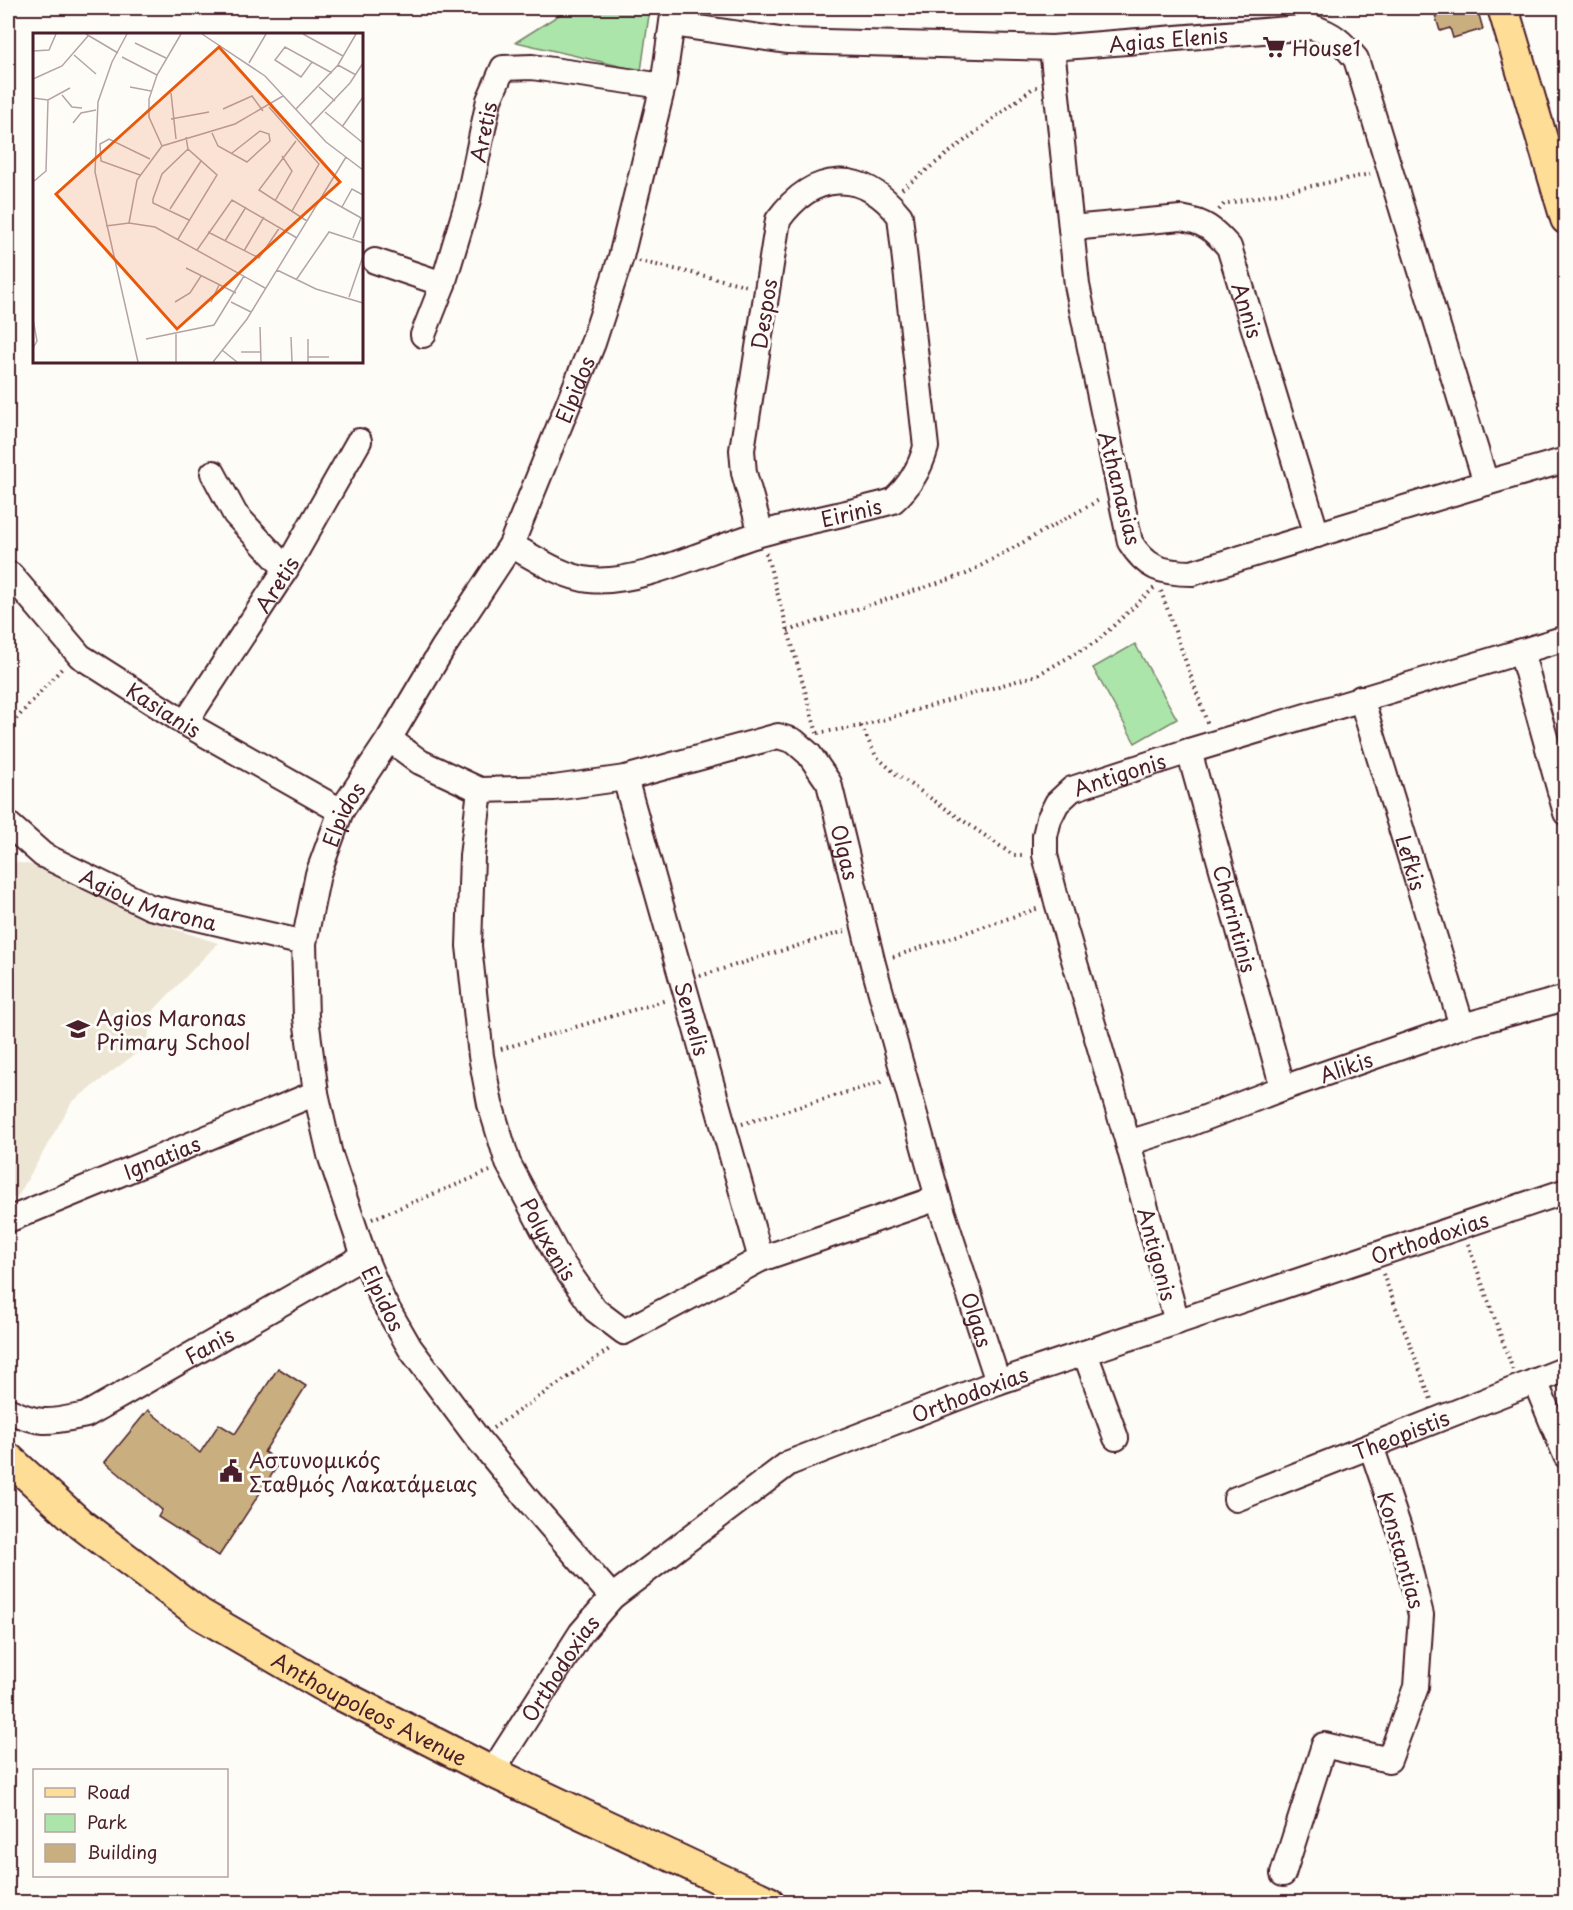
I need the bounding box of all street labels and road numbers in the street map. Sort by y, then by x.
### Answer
street label: Agias Elenis [1107,18,1229,59]
street label: Aretis [460,99,504,165]
street label: Despos [742,276,784,352]
street label: Annis [1225,278,1272,342]
street label: Elpidos [546,351,602,428]
street label: Athanasias [1091,428,1151,548]
street label: Eirinis [817,489,885,534]
street label: Aretis [246,550,306,619]
street label: Kasianis [120,674,207,745]
street label: Antigonis [1069,744,1170,804]
street label: Elpidos [313,775,372,851]
street label: Olgas [824,821,868,883]
street label: Lefkis [1388,831,1435,894]
street label: Agiou Marona [75,859,220,938]
street label: Charintinis [1205,861,1266,976]
street label: Semelis [667,978,719,1059]
street label: Alikis [1315,1042,1377,1090]
street label: Ignatias [118,1126,205,1187]
street label: Polyxenis [513,1192,585,1287]
street label: Orthodoxias [1366,1202,1493,1272]
street label: Antigonis [1130,1204,1186,1304]
street label: Elpidos [354,1260,414,1336]
street label: Olgas [954,1288,1002,1351]
street label: Fanis [178,1318,240,1372]
street label: Orthodoxias [906,1357,1032,1430]
street label: Theopistis [1348,1401,1454,1468]
street label: Konstantias [1370,1488,1434,1612]
street label: Orthodoxias [512,1607,606,1728]
street label: Anthoupoleos Avenue [266,1643,473,1773]

